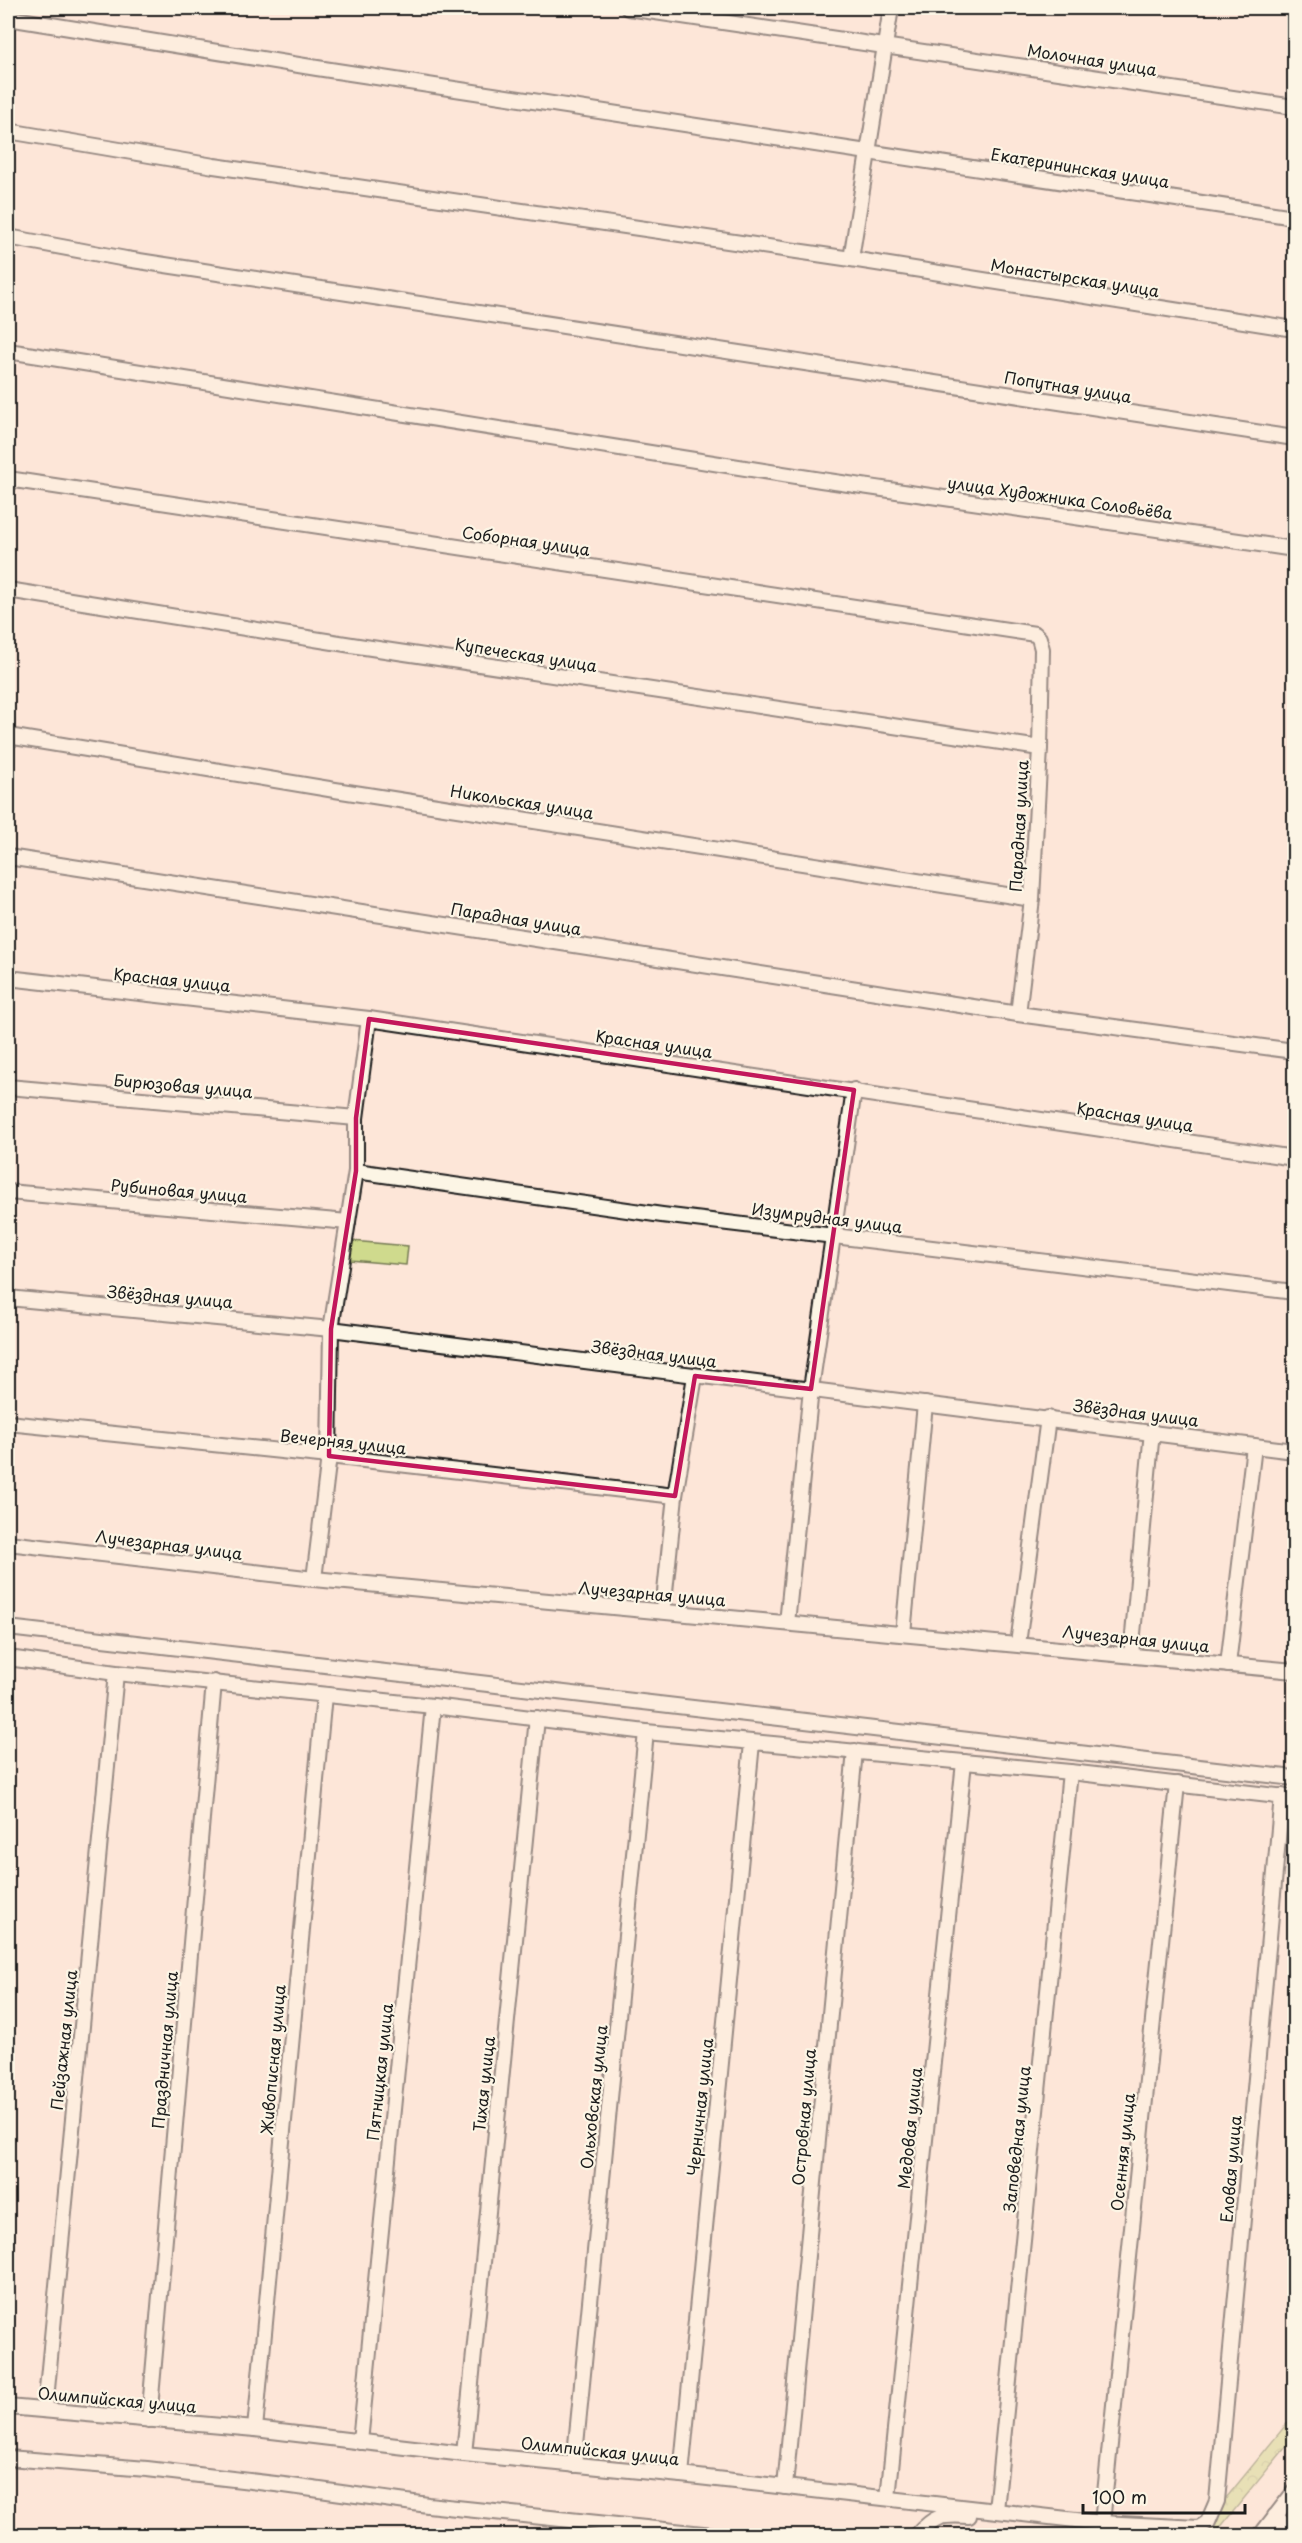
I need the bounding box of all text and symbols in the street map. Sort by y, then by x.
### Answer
street label: Молочная улица [1026,37,1159,81]
street label: Екатерининская улица [989,141,1171,193]
street label: Монастырская улица [989,252,1161,302]
street label: Попутная улица [1003,364,1134,408]
street label: улица Художника Соловьёва [946,469,1174,525]
street label: Соборная улица [461,519,592,561]
street label: Купеческая улица [453,631,599,677]
street label: Парадная улица [1003,759,1033,892]
street label: Никольская улица [449,778,595,824]
street label: Парадная улица [449,896,583,940]
street label: Красная улица [112,961,232,997]
street label: Красная улица [594,1023,714,1063]
street label: Бирюзовая улица [112,1067,254,1103]
street label: Красная улица [1075,1095,1195,1137]
street label: Рубиновая улица [110,1172,248,1208]
street label: Изумрудная улица [750,1196,904,1238]
street label: Звёздная улица [106,1279,234,1313]
street label: Звёздная улица [590,1333,718,1373]
street label: Звёздная улица [1072,1392,1200,1432]
street label: Вечерняя улица [279,1422,407,1460]
street label: Лучезарная улица [94,1523,244,1565]
street label: Лучезарная улица [578,1575,727,1611]
street label: Лучезарная улица [1061,1618,1211,1658]
street label: Пейзажная улица [44,1969,82,2111]
street label: Праздничная улица [145,1970,183,2130]
street label: Живописная улица [253,1984,291,2136]
street label: Пятницкая улица [360,2002,398,2142]
street label: Ольховская улица [574,2024,613,2170]
street label: Тихая улица [466,2035,500,2133]
street label: Черничная улица [680,2037,718,2177]
street label: Островная улица [785,2047,821,2186]
street label: Заповедная улица [996,2065,1036,2213]
street label: Медовая улица [891,2066,927,2190]
street label: Осенняя улица [1104,2092,1140,2212]
street label: Еловая улица [1213,2114,1247,2224]
street label: Олимпийская улица [37,2380,197,2418]
street label: Олимпийская улица [520,2430,680,2470]
scale bar [1083,2477,1245,2515]
text: 100 m [1092,2483,1147,2510]

